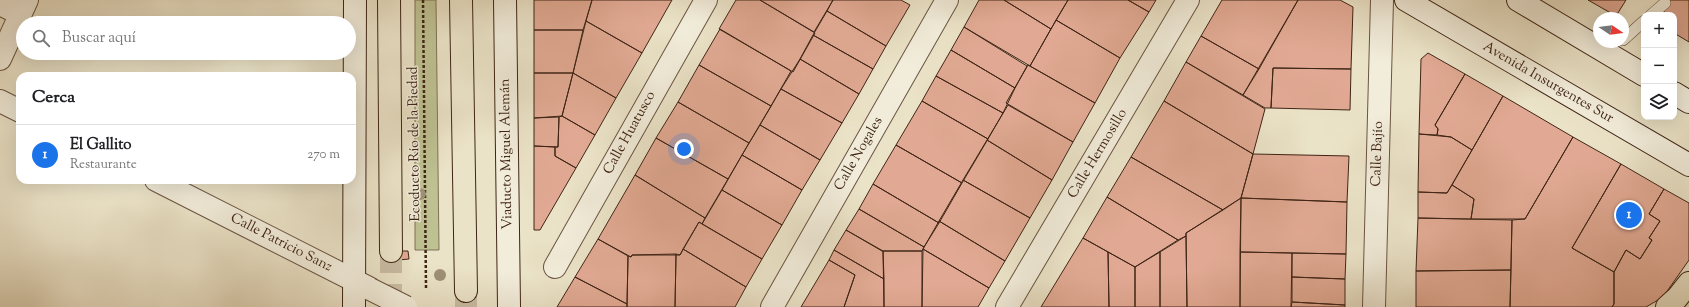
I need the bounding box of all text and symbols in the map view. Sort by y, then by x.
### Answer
north arrow [1593,12,1629,48]
map controls [1641,12,1677,120]
button: + [1641,12,1677,48]
search box [16,16,356,60]
icon: search [30,27,52,49]
text: Buscar aquí [62,28,136,49]
street label: Avenida Insurgentes Sur [1479,37,1618,129]
button: − [1641,48,1677,84]
street label: Ecoducto Río de la Piedad [404,66,426,222]
street label: Viaducto Miguel Alemán [496,78,518,230]
button: layers [1641,84,1677,120]
text: Cerca [32,86,75,110]
street label: Calle Huatusco [599,87,661,178]
street label: Calle Hermosillo [1063,105,1133,203]
street label: Calle Nogales [830,113,888,195]
street label: Calle Bajío [1367,121,1389,187]
text: El Gallito [70,135,132,156]
your location [674,139,694,159]
text: 1 [43,146,47,164]
text: 270 m [307,146,340,164]
text: Restaurante [70,156,137,174]
pin: 1 [1616,200,1642,230]
street label: Calle Patricio Sanz [227,209,335,277]

